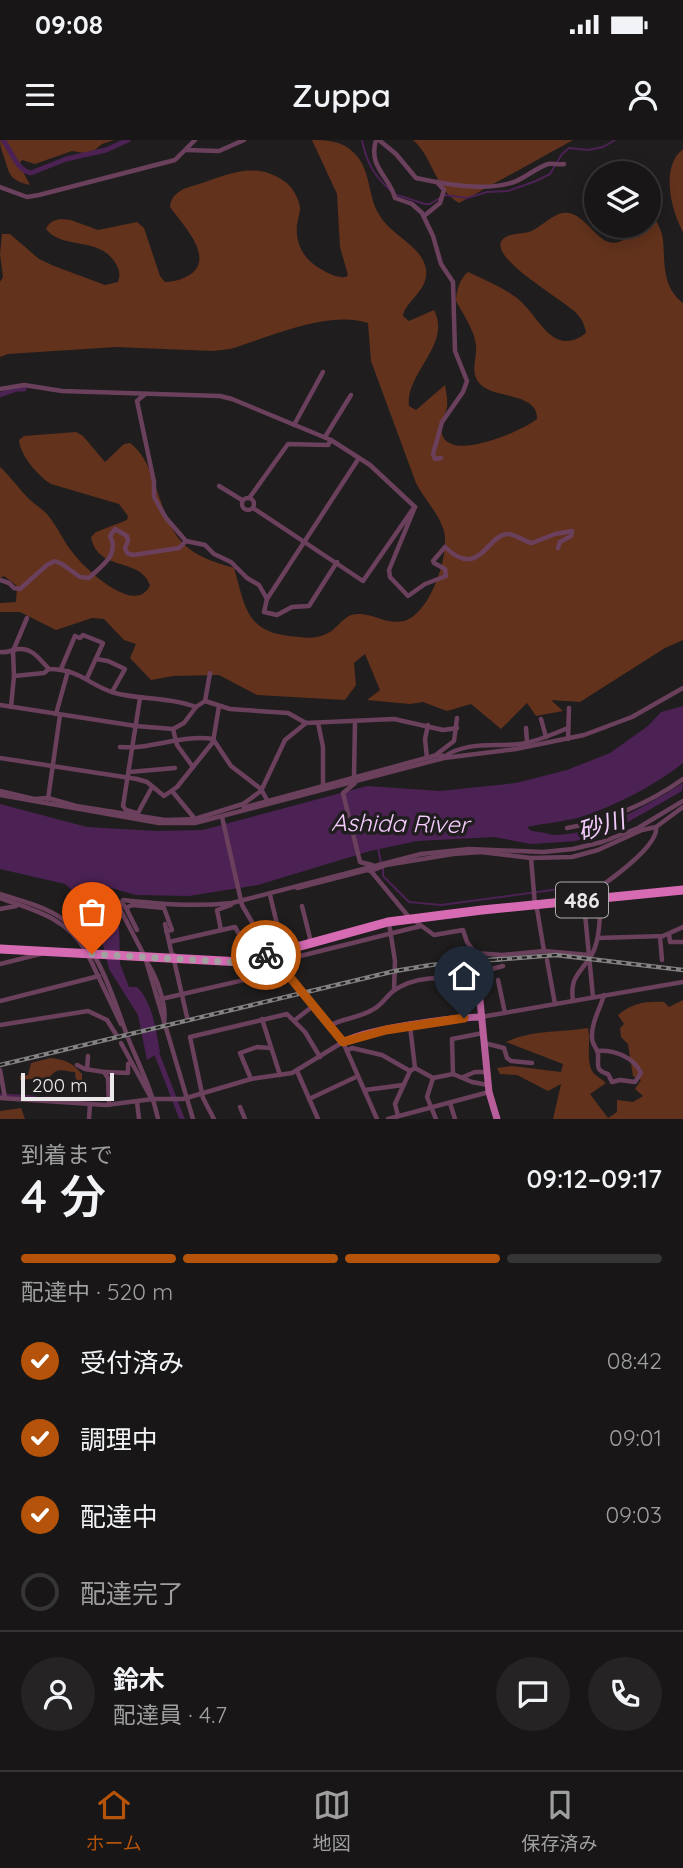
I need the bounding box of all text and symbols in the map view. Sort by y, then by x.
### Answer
text: 09:08 [35,8,103,41]
text: Zuppa [292,75,391,115]
icon: menu [21,76,59,114]
icon: person [624,76,662,114]
map controls [584,161,661,238]
button: layers [584,161,661,238]
water label: 砂川 [574,803,631,846]
water label: Ashida River [331,807,472,839]
pin [62,882,122,954]
road number: 486 [556,882,608,918]
icon: bag [73,893,111,931]
courier [231,920,301,990]
icon: bike [247,936,285,974]
pin [434,946,494,1018]
icon: home [445,957,483,995]
scale bar [21,1070,114,1102]
text: 200 m [32,1073,88,1097]
text: 到着まで [21,1140,113,1169]
text: 09:12–09:17 [526,1162,662,1195]
text: 4 分 [21,1167,106,1225]
text: 配達中 · 520 m [21,1277,173,1306]
icon: check [21,1342,59,1380]
text: 受付済み [80,1346,184,1379]
text: 08:42 [607,1346,662,1375]
icon: check [21,1419,59,1457]
text: 調理中 [80,1423,158,1456]
text: 09:01 [609,1423,662,1452]
icon: check [21,1496,59,1534]
text: 配達中 [80,1500,158,1533]
text: 09:03 [605,1500,662,1529]
text: 配達完了 [80,1577,184,1610]
button: person [21,1657,95,1731]
button: chat [496,1657,570,1731]
button: phone [588,1657,662,1731]
text: 鈴木 [113,1663,165,1696]
text: 配達員 · 4.7 [113,1700,227,1729]
tab: ホーム [85,1786,142,1855]
tab: 地図 [313,1786,351,1855]
tab: 保存済み [522,1786,598,1855]

